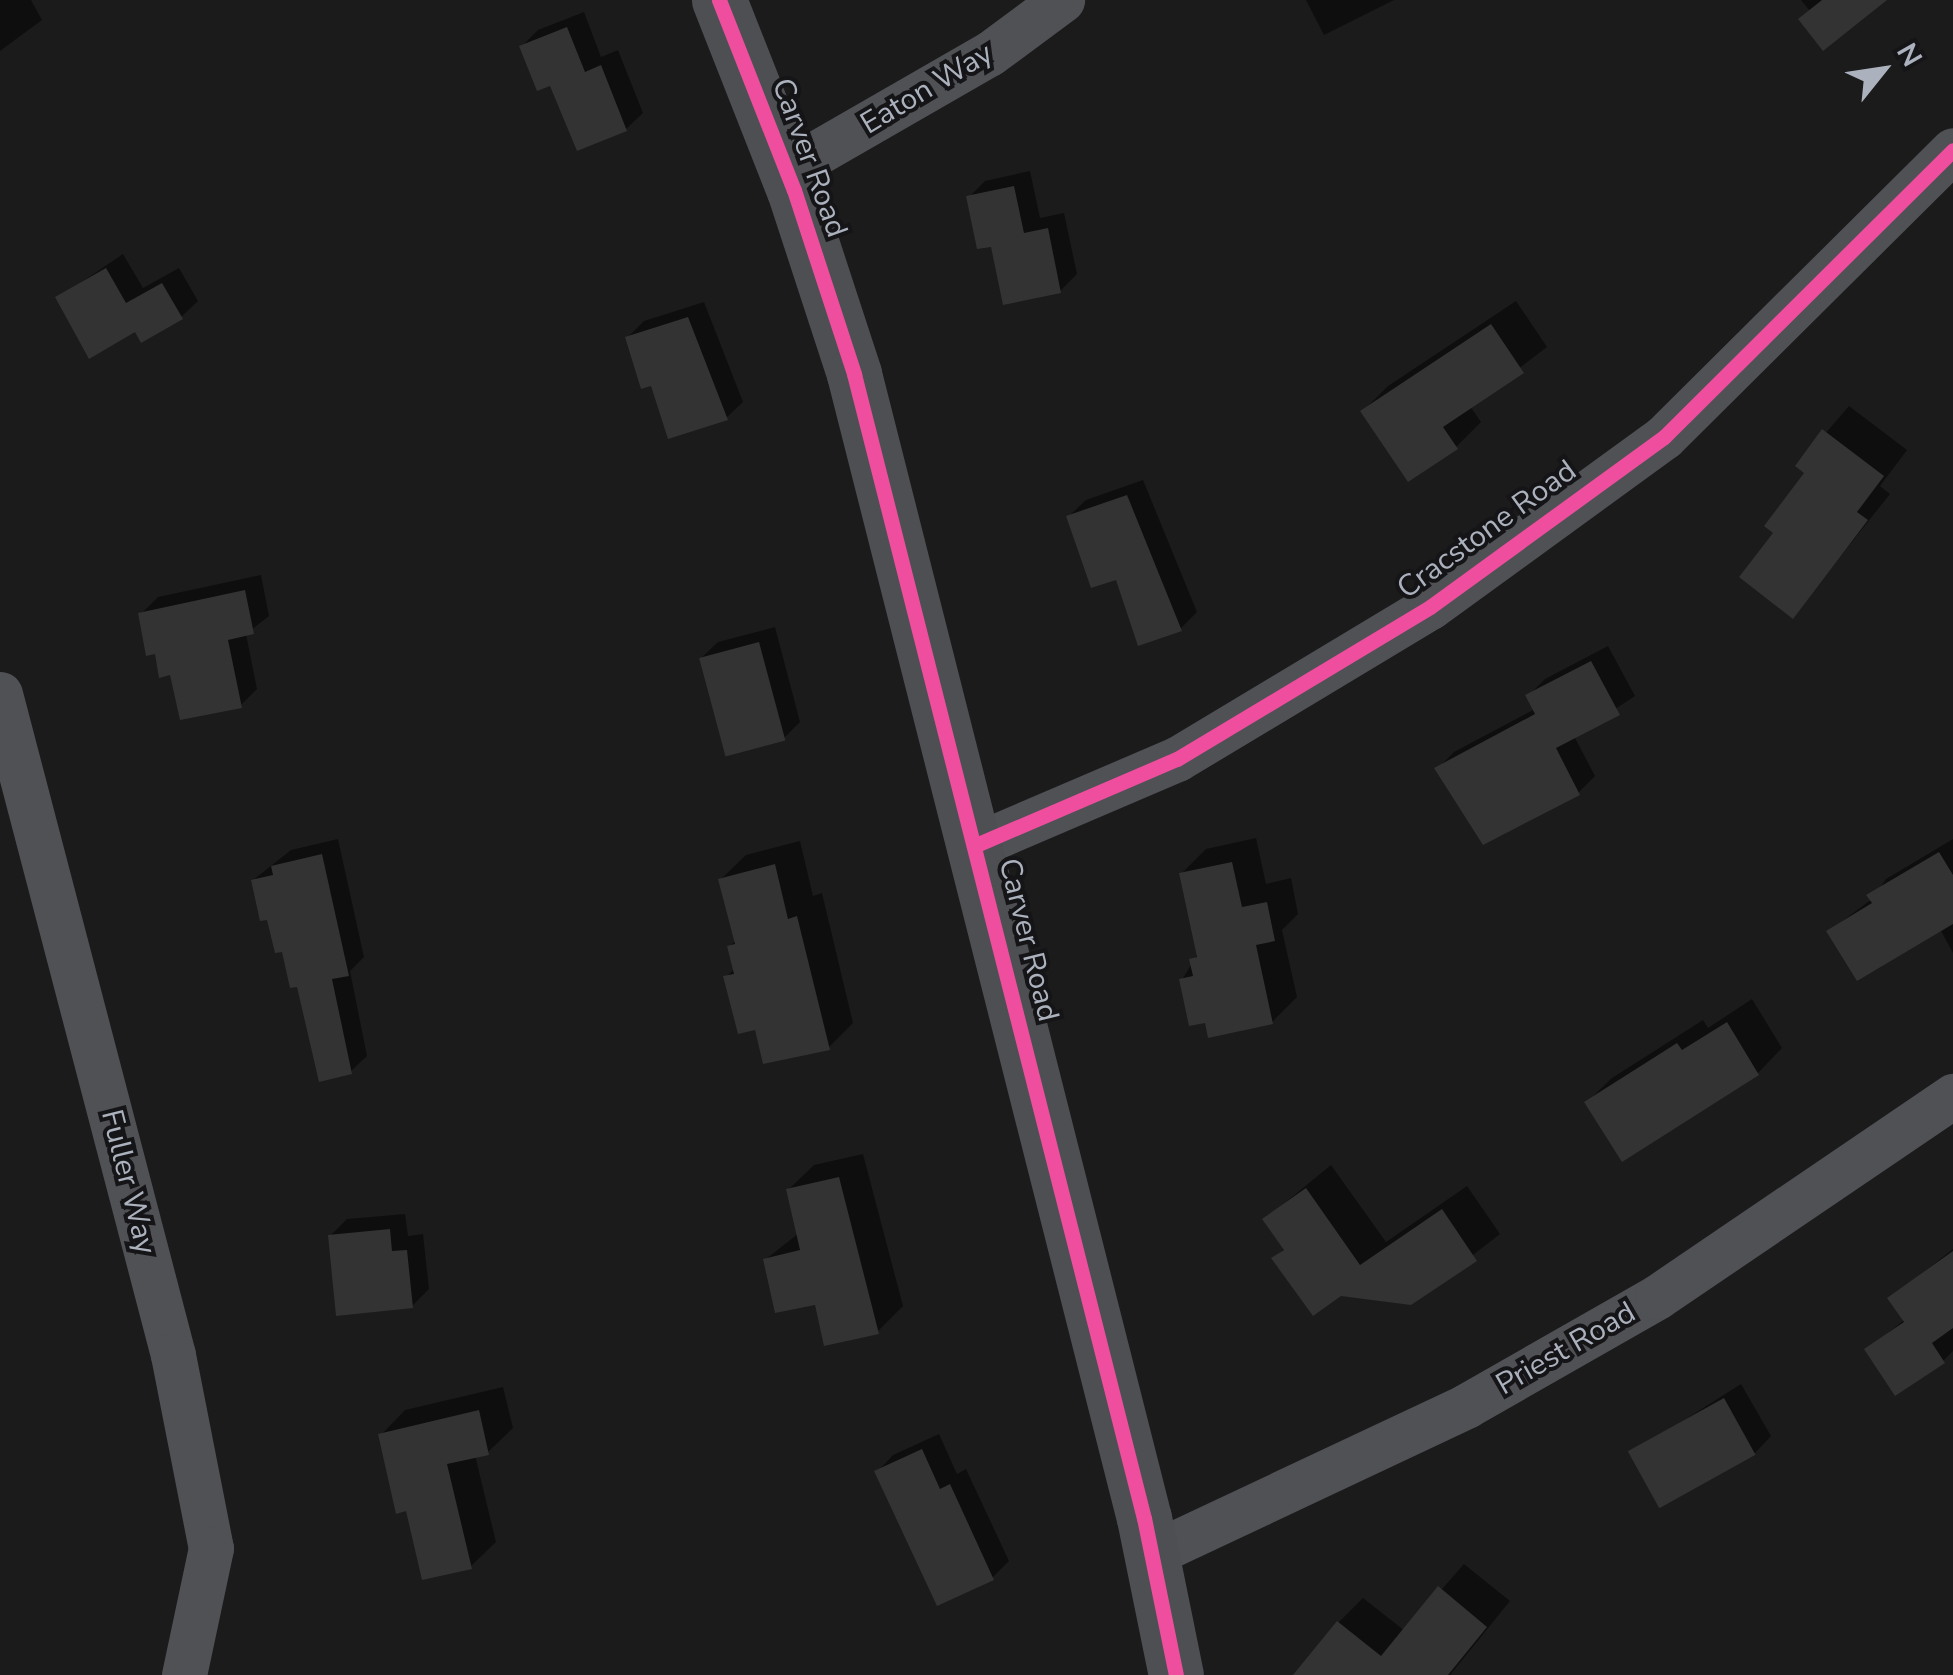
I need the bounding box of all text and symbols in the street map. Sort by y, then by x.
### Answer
north arrow [1833,20,1933,120]
street label: Eaton Way [855,36,999,142]
text: N [1887,36,1931,74]
street label: Carver Road [764,74,854,242]
street label: Cracstone Road [1391,453,1583,607]
street label: Carver Road [990,855,1066,1025]
street label: Fuller Way [93,1106,163,1258]
street label: Priest Road [1490,1295,1642,1403]

